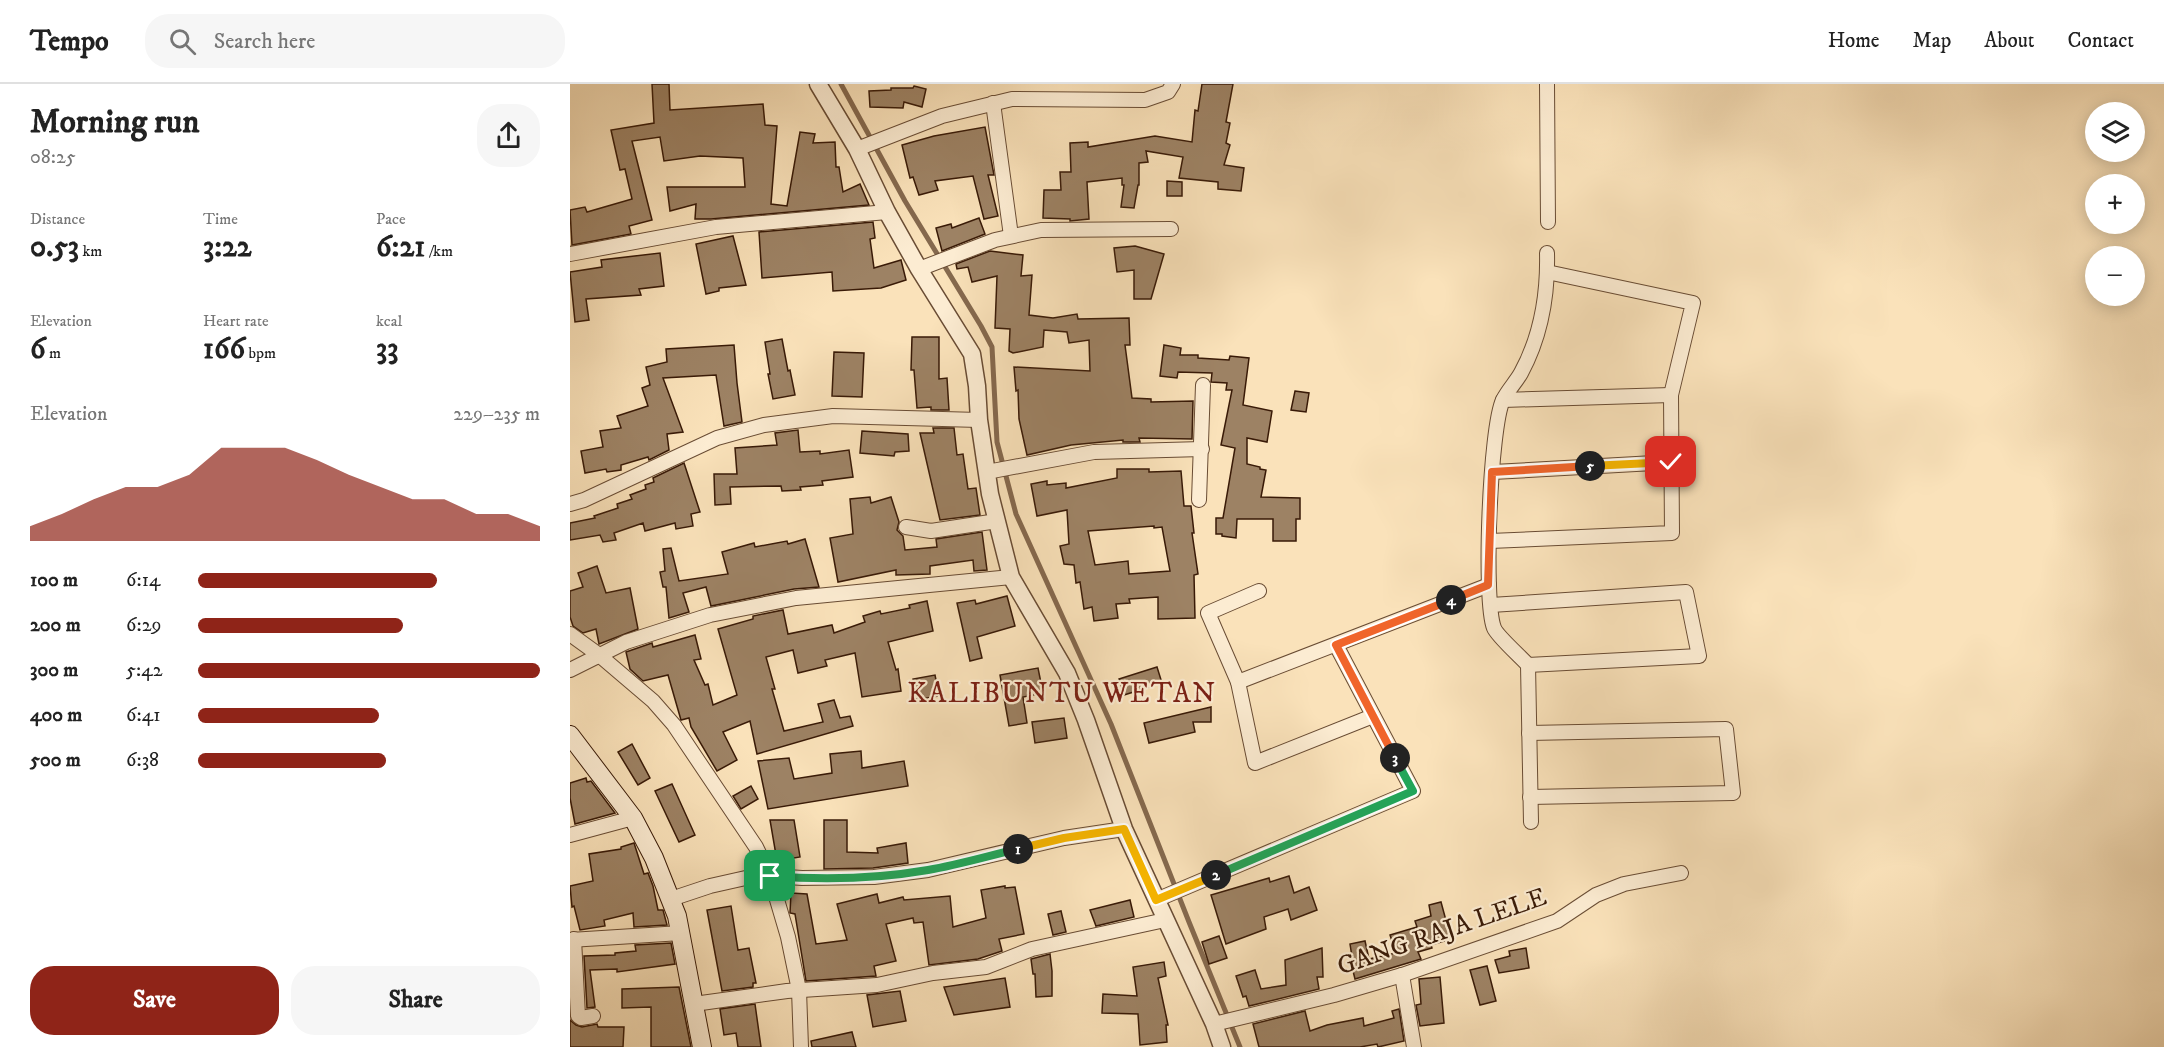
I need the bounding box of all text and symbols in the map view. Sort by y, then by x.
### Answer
search box [145,14,565,68]
text: Tempo [30,24,109,59]
icon: search [166,25,199,58]
text: Search here [214,28,315,55]
text: Home [1828,28,1880,54]
text: Map [1913,28,1951,54]
text: About [1984,28,2035,54]
text: Contact [2068,28,2134,54]
text: Morning run [30,102,199,143]
map controls [2085,102,2145,306]
button: layers [2085,102,2145,162]
button: share [477,104,540,167]
text: 08:25 [30,145,76,170]
button: + [2085,174,2145,234]
text: Distance [30,209,85,229]
text: Time [203,209,238,229]
text: Pace [376,209,406,229]
text: 0.53 [30,229,79,266]
text: 3:22 [203,229,252,266]
text: 6:21 [376,229,425,266]
text: km [79,241,102,261]
text: /km [425,241,453,261]
button: − [2085,246,2145,306]
text: Elevation [30,311,92,331]
text: Heart rate [203,311,269,331]
text: kcal [376,311,402,331]
text: 6 [30,331,46,368]
text: 166 [203,331,245,368]
text: 33 [376,331,398,368]
text: m [46,343,61,363]
text: bpm [245,343,276,363]
text: Elevation [30,402,107,427]
text: 229–235 m [453,402,540,427]
pin [1645,436,1696,487]
icon: check [1654,445,1687,478]
pin: 5 [1575,451,1605,481]
text: 5 [1586,456,1594,476]
text: 100 m [30,568,78,593]
text: 6:14 [126,568,160,593]
pin: 4 [1436,585,1466,615]
text: 4 [1446,590,1456,610]
text: 200 m [30,613,81,638]
text: 6:29 [126,613,161,638]
text: 300 m [30,658,78,683]
text: 5:42 [126,658,163,683]
district label: KALIBUNTU WETAN [907,676,1217,711]
text: 400 m [30,703,82,728]
text: 6:41 [126,703,160,728]
pin: 3 [1380,743,1410,773]
text: 500 m [30,748,81,773]
text: 6:38 [126,748,159,773]
text: 3 [1392,748,1398,768]
pin: 1 [1003,834,1033,864]
text: 1 [1015,839,1021,859]
pin [744,850,795,901]
icon: arrive [753,859,786,892]
pin: 2 [1201,860,1231,890]
text: 2 [1212,865,1220,885]
street label: GANG RAJA LELE [1333,881,1551,983]
button: Save [30,966,279,1035]
button: Share [291,966,540,1035]

